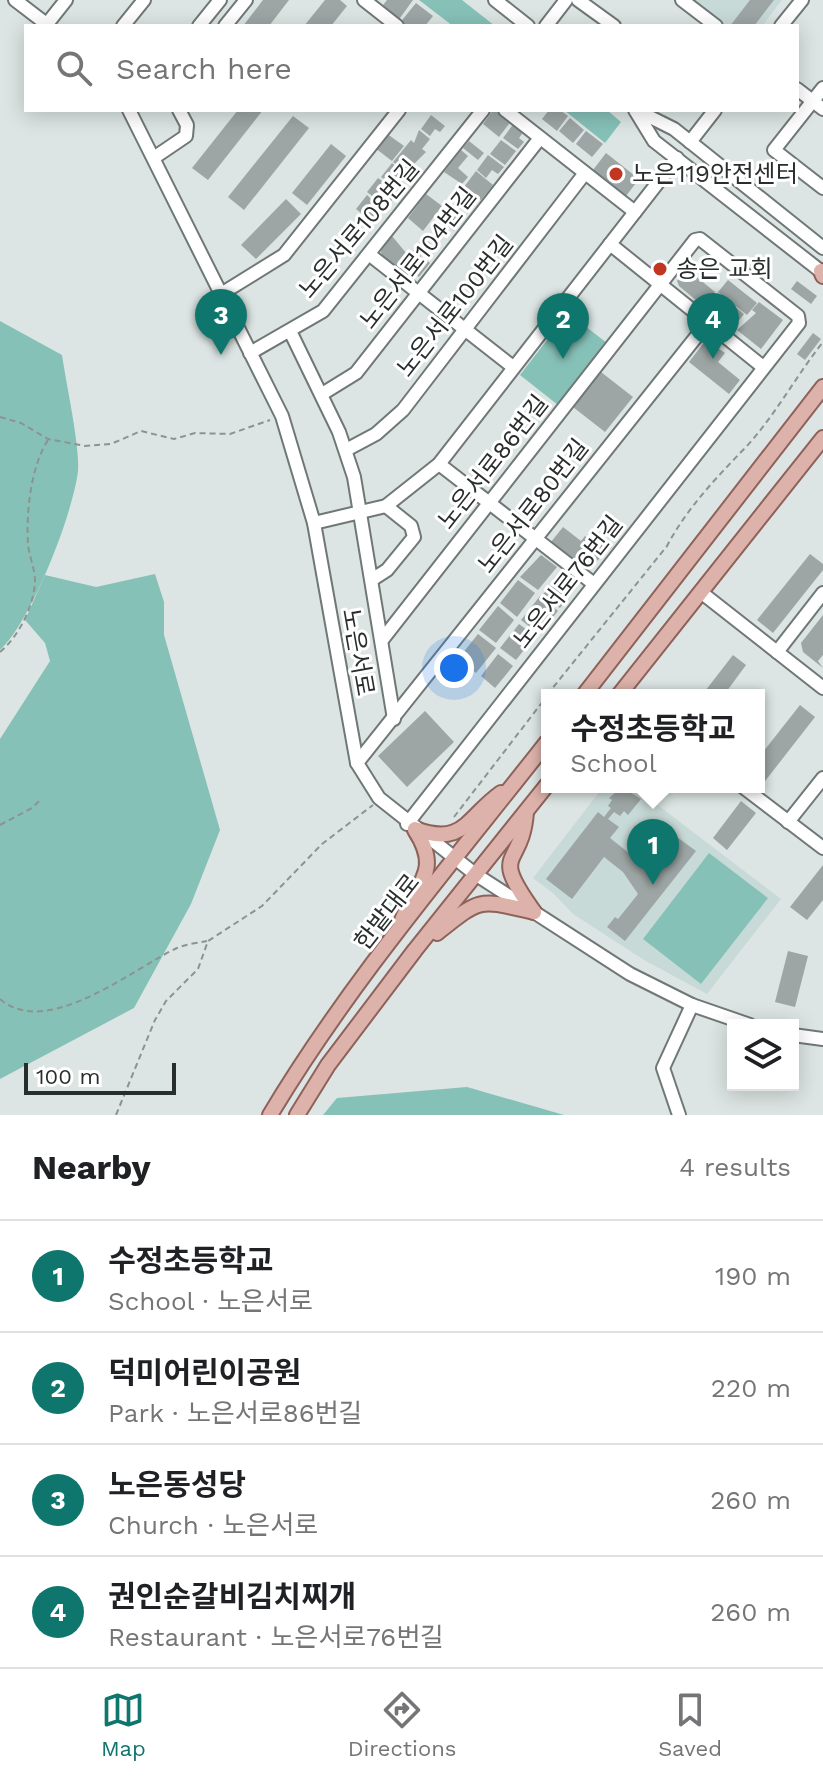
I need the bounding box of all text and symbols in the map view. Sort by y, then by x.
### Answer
search box [24,24,799,112]
icon: search [52,46,96,90]
text: Search here [116,51,292,86]
street label: 노은서로108번길 [293,154,425,304]
place label: 노은119안전센터 [632,160,798,188]
marker: 노은119안전센터 [607,165,625,183]
street label: 노은서로104번길 [354,182,482,334]
street label: 노은서로100번길 [391,230,519,382]
place label: 송은 교회 [676,255,773,283]
marker: 송은 교회 [651,260,669,278]
pin: 3 [195,289,247,355]
pin: 2 [537,293,589,359]
pin: 4 [687,293,739,359]
street label: 노은서로86번길 [432,390,554,534]
street label: 노은서로80번길 [472,433,594,579]
street label: 노은서로76번길 [508,510,628,654]
street label: 노은서로 [337,606,379,698]
your location [434,648,474,688]
popup [541,689,765,793]
text: 수정초등학교 [570,711,736,746]
text: School [570,748,657,778]
pin: 1 [627,819,679,885]
street label: 한밭대로 [349,869,425,955]
map controls [727,1019,799,1091]
button: layers [727,1019,799,1091]
scale bar [24,1059,176,1095]
text: 100 m [36,1064,100,1089]
text: Nearby [32,1147,151,1187]
text: 4 results [679,1152,791,1182]
text: 수정초등학교 [108,1243,274,1278]
text: 1 [52,1261,64,1291]
text: 190 m [715,1261,791,1291]
text: School · 노은서로 [108,1286,313,1316]
text: 덕미어린이공원 [108,1355,301,1390]
text: 2 [50,1373,66,1403]
text: 220 m [711,1373,791,1403]
text: Park · 노은서로86번길 [108,1398,362,1428]
text: 노은동성당 [108,1467,246,1502]
text: 3 [50,1485,66,1515]
text: 260 m [710,1485,791,1515]
text: Church · 노은서로 [108,1510,318,1540]
text: 권인순갈비김치찌개 [108,1579,356,1614]
text: 4 [50,1597,66,1627]
text: 260 m [710,1597,791,1627]
text: Restaurant · 노은서로76번길 [108,1622,444,1652]
tab: Map [101,1688,146,1761]
tab: Directions [348,1688,456,1761]
tab: Saved [658,1688,722,1761]

